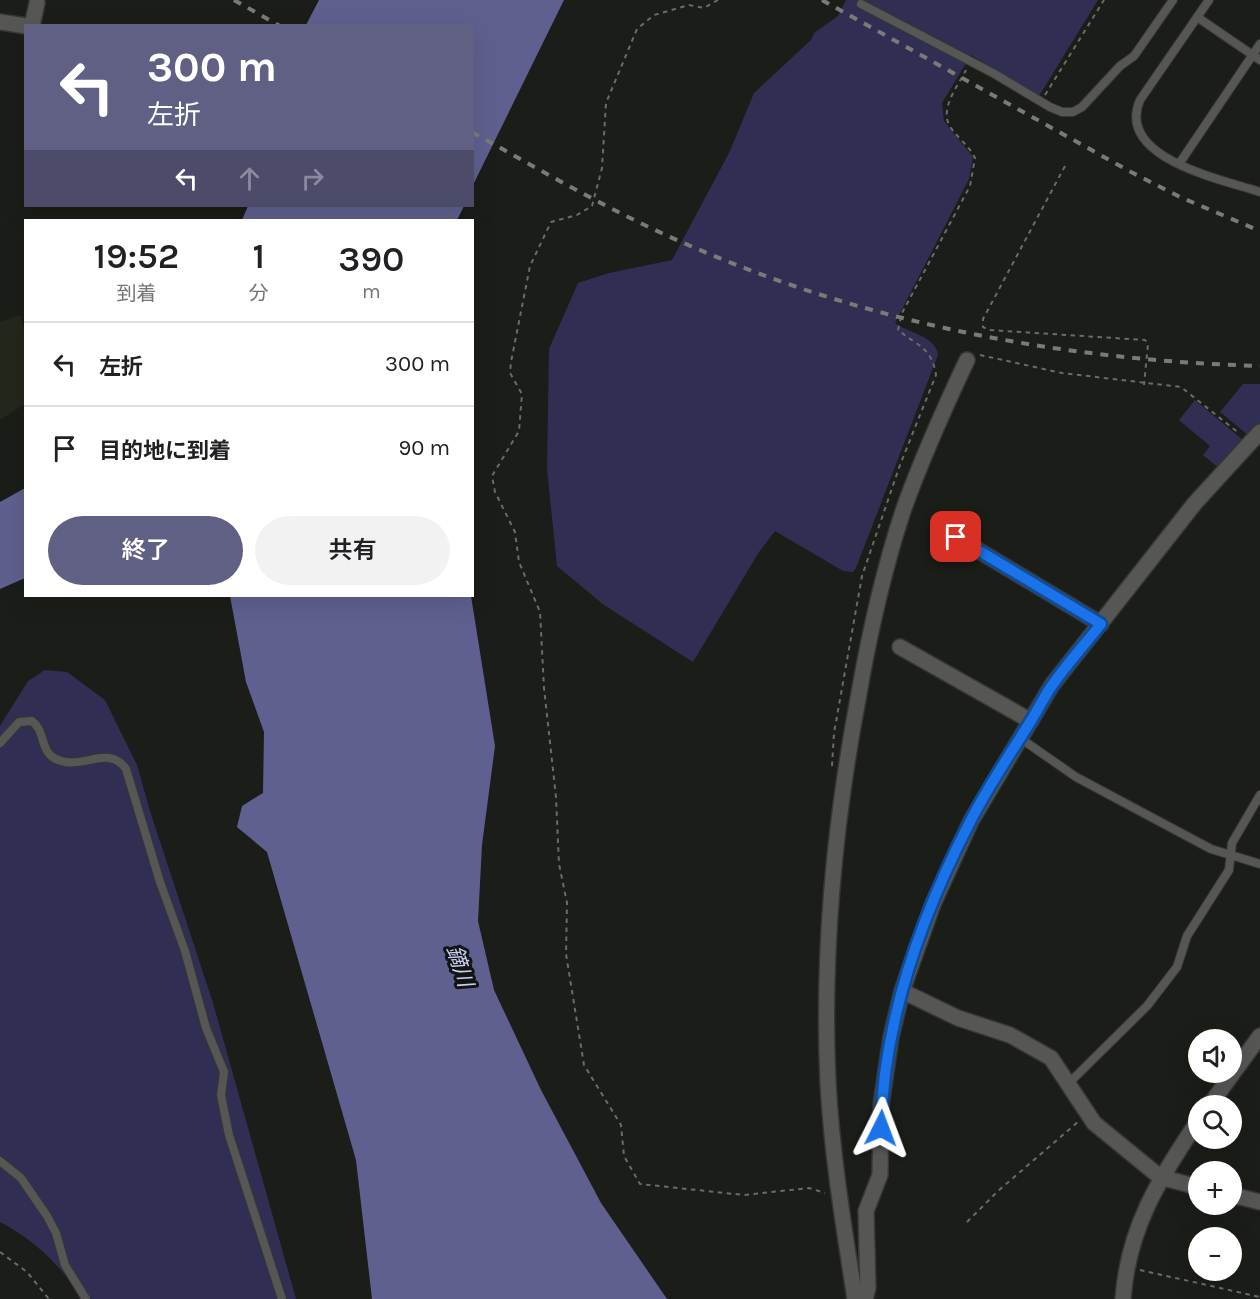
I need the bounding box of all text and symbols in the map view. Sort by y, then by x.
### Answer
text: 300 m [147,42,277,92]
icon: left [48,48,126,126]
text: 左折 [147,99,201,131]
icon: left [170,162,203,195]
icon: ahead [233,162,266,195]
icon: right [296,162,329,195]
text: 19:52 [93,235,179,277]
text: 1 [253,235,265,277]
text: 390 [338,238,404,280]
text: m [362,280,381,303]
text: 到着 [116,282,156,305]
text: 分 [249,282,269,305]
icon: left [48,348,81,381]
text: 300 m [385,351,450,377]
text: 左折 [99,354,143,380]
icon: arrive [48,432,81,465]
text: 90 m [398,435,450,461]
text: 目的地に到着 [99,438,231,464]
pin [930,511,981,562]
button: 終了 [48,516,243,585]
button: 共有 [255,516,450,585]
icon: arrive [939,520,972,553]
water label: 鏑川 [442,942,479,992]
map controls [1188,1029,1242,1281]
button: sound [1188,1029,1242,1083]
button: search [1188,1095,1242,1149]
position arrow [849,1096,913,1160]
button: + [1188,1161,1242,1215]
button: − [1188,1227,1242,1281]

